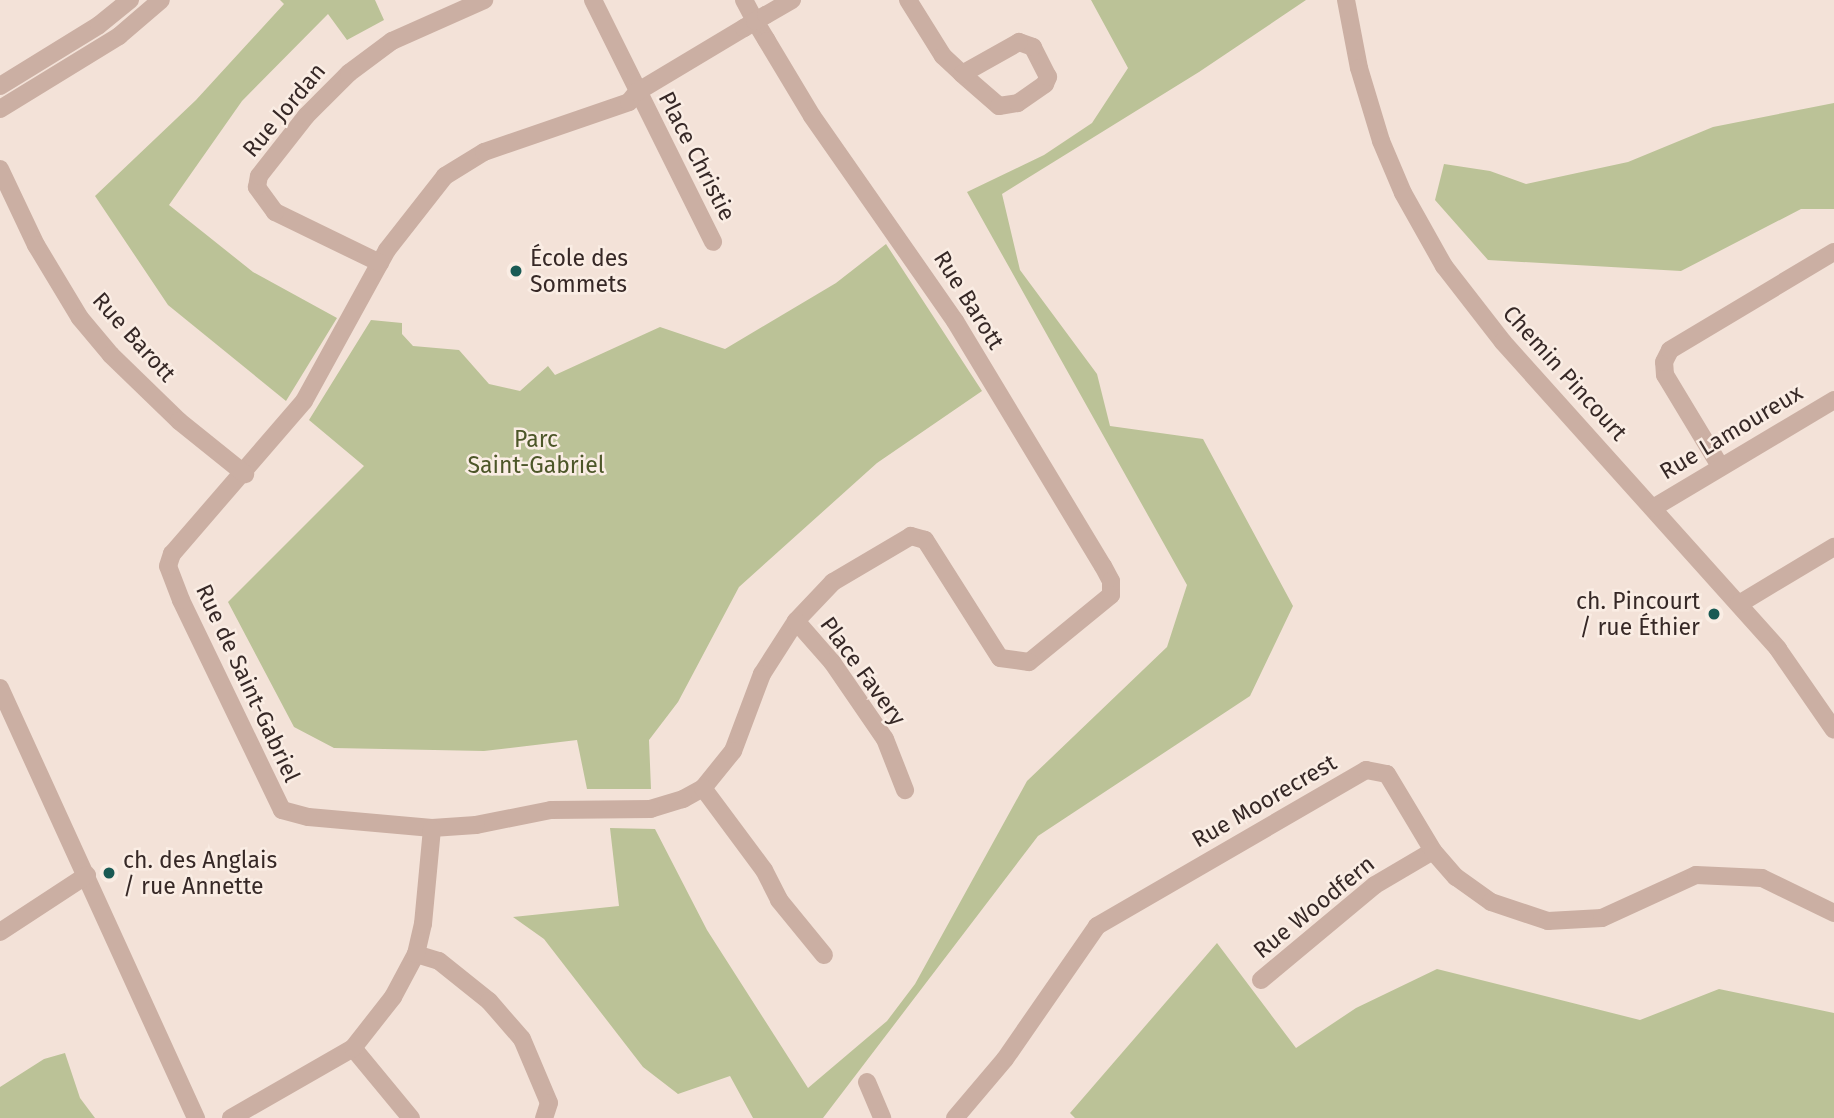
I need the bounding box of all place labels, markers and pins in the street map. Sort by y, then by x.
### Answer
place label: École des Sommets [530,244,628,298]
marker: École des Sommets [508,263,524,279]
place label: ch. Pincourt / rue Éthier [1576,587,1700,641]
marker: ch. Pincourt / rue Éthier [1706,606,1722,622]
place label: ch. des Anglais / rue Annette [123,846,277,900]
marker: ch. des Anglais / rue Annette [101,865,117,881]

